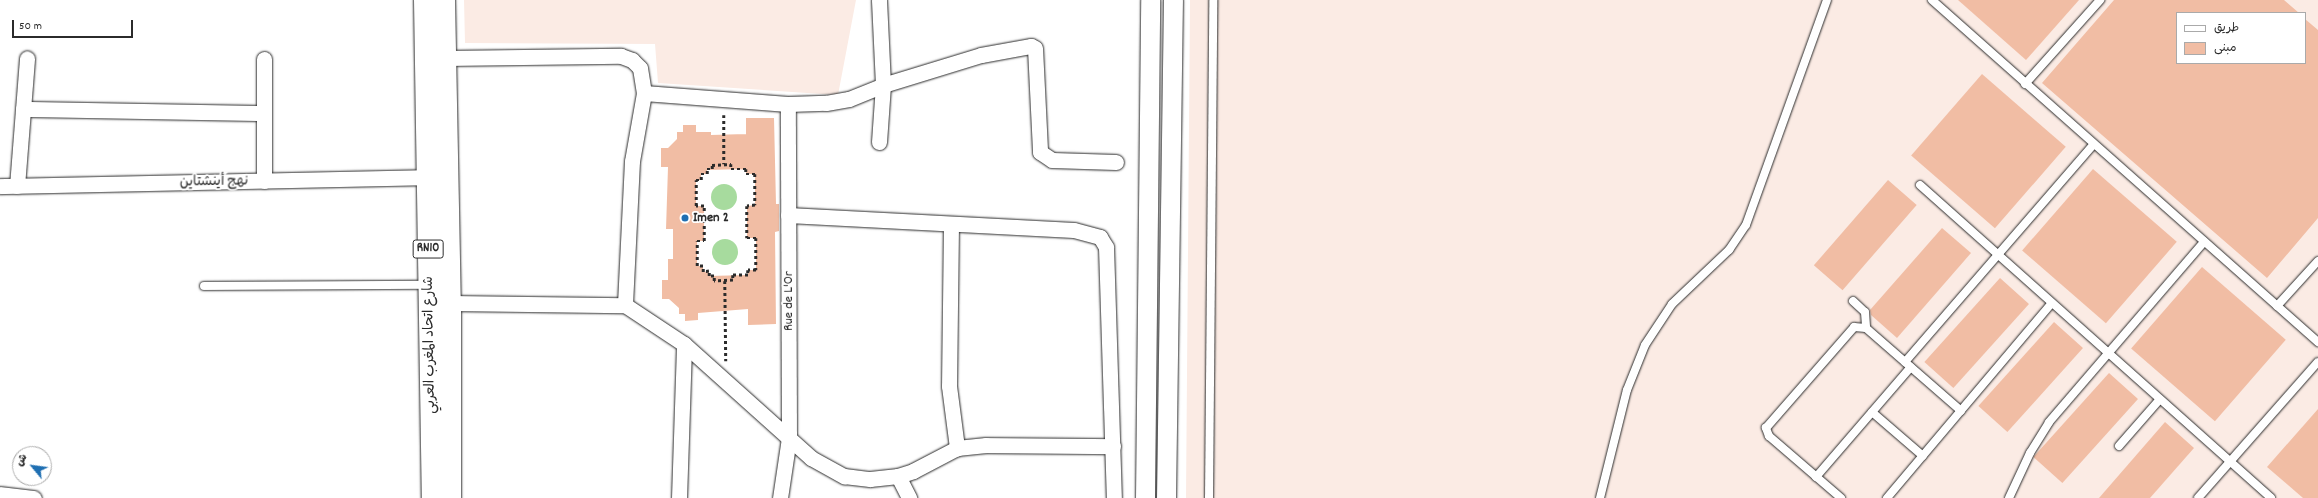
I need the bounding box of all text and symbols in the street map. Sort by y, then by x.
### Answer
scale bar [14,12,135,38]
legend [2176,12,2306,64]
text: 50 m [19,18,42,35]
text: طريق [2214,20,2239,37]
text: مبنى [2214,40,2237,57]
street label: نهج أينشتاين [180,173,248,191]
place label: Imen 2 [693,210,729,226]
marker: Imen 2 [680,213,690,223]
road number: RN10 [412,238,444,260]
street label: Rue de L'Or [781,271,797,331]
street label: شارع اتحاد المغرب العربي [420,276,440,414]
north arrow [12,446,52,486]
text: ش [12,451,32,470]

